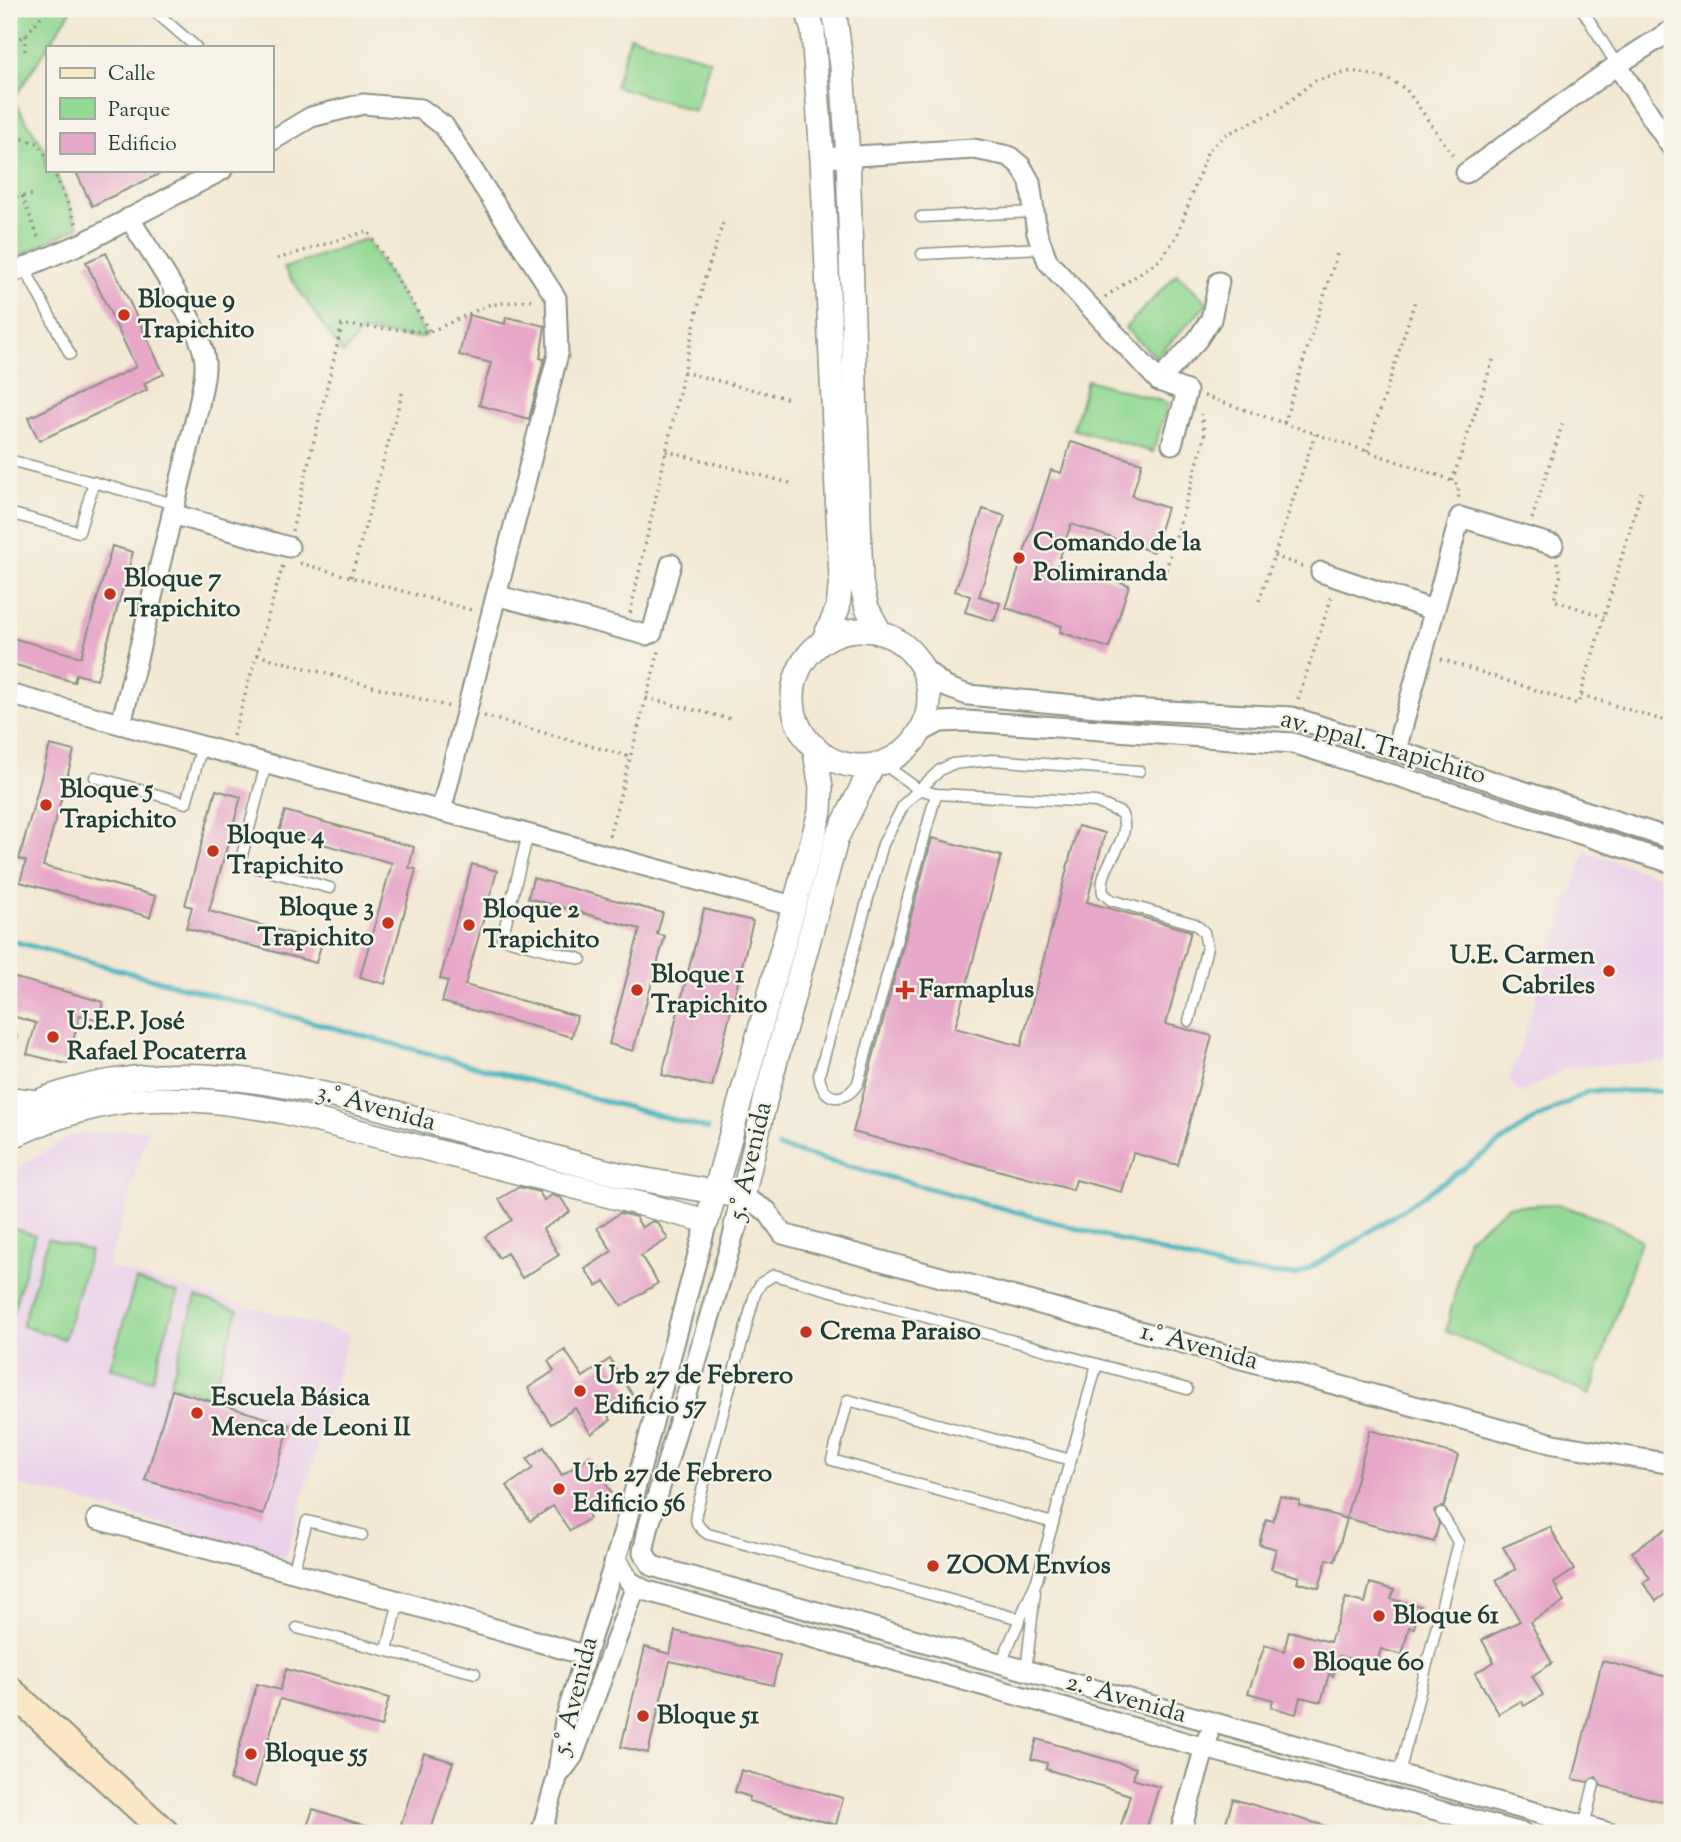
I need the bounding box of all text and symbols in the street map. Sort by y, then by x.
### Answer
legend [46,46,273,172]
text: Calle [108,60,156,90]
text: Parque [108,96,170,126]
text: Edificio [108,130,177,160]
place label: Bloque 9 Trapichito [138,282,254,349]
marker: Bloque 9 Trapichito [116,307,132,323]
place label: Comando de la Polimiranda [1033,525,1202,592]
marker: Comando de la Polimiranda [1011,550,1027,566]
place label: Bloque 7 Trapichito [124,561,240,628]
marker: Bloque 7 Trapichito [102,586,118,602]
street label: av. ppal. Trapichito [1276,701,1490,795]
place label: Bloque 5 Trapichito [60,772,176,839]
marker: Bloque 5 Trapichito [38,797,54,813]
place label: Bloque 4 Trapichito [227,818,343,885]
marker: Bloque 4 Trapichito [205,843,221,859]
place label: Bloque 3 Trapichito [258,890,374,957]
place label: Bloque 2 Trapichito [483,892,599,959]
marker: Bloque 3 Trapichito [380,915,396,931]
marker: Bloque 2 Trapichito [461,917,477,933]
place label: U.E. Carmen Cabriles [1450,938,1596,1005]
place label: Bloque 1 Trapichito [651,957,767,1024]
marker: U.E. Carmen Cabriles [1601,963,1617,979]
place label: Farmaplus [919,972,1034,1009]
marker: Bloque 1 Trapichito [629,982,645,998]
marker: Farmaplus [897,982,913,998]
place label: U.E.P. José Rafael Pocaterra [67,1004,247,1071]
marker: U.E.P. José Rafael Pocaterra [45,1029,61,1045]
street label: 3.° Avenida [312,1074,440,1142]
street label: 5.° Avenida [719,1098,783,1226]
place label: Crema Paraiso [820,1314,981,1351]
street label: 1.° Avenida [1136,1314,1262,1380]
marker: Crema Paraiso [798,1324,814,1340]
place label: Urb 27 de Febrero Edificio 57 [594,1358,793,1425]
place label: Escuela Básica Menca de Leoni II [211,1380,411,1447]
marker: Urb 27 de Febrero Edificio 57 [572,1383,588,1399]
marker: Escuela Básica Menca de Leoni II [189,1405,205,1421]
place label: Urb 27 de Febrero Edificio 56 [573,1456,772,1523]
marker: Urb 27 de Febrero Edificio 56 [551,1481,567,1497]
place label: ZOOM Envíos [947,1548,1111,1585]
marker: ZOOM Envíos [925,1558,941,1574]
place label: Bloque 61 [1393,1598,1499,1635]
marker: Bloque 61 [1371,1608,1387,1624]
street label: 5.° Avenida [543,1633,609,1761]
place label: Bloque 60 [1313,1645,1424,1682]
marker: Bloque 60 [1291,1655,1307,1671]
street label: 2.° Avenida [1061,1664,1191,1734]
place label: Bloque 51 [657,1698,759,1735]
marker: Bloque 51 [635,1708,651,1724]
place label: Bloque 55 [265,1736,367,1773]
marker: Bloque 55 [243,1746,259,1762]

